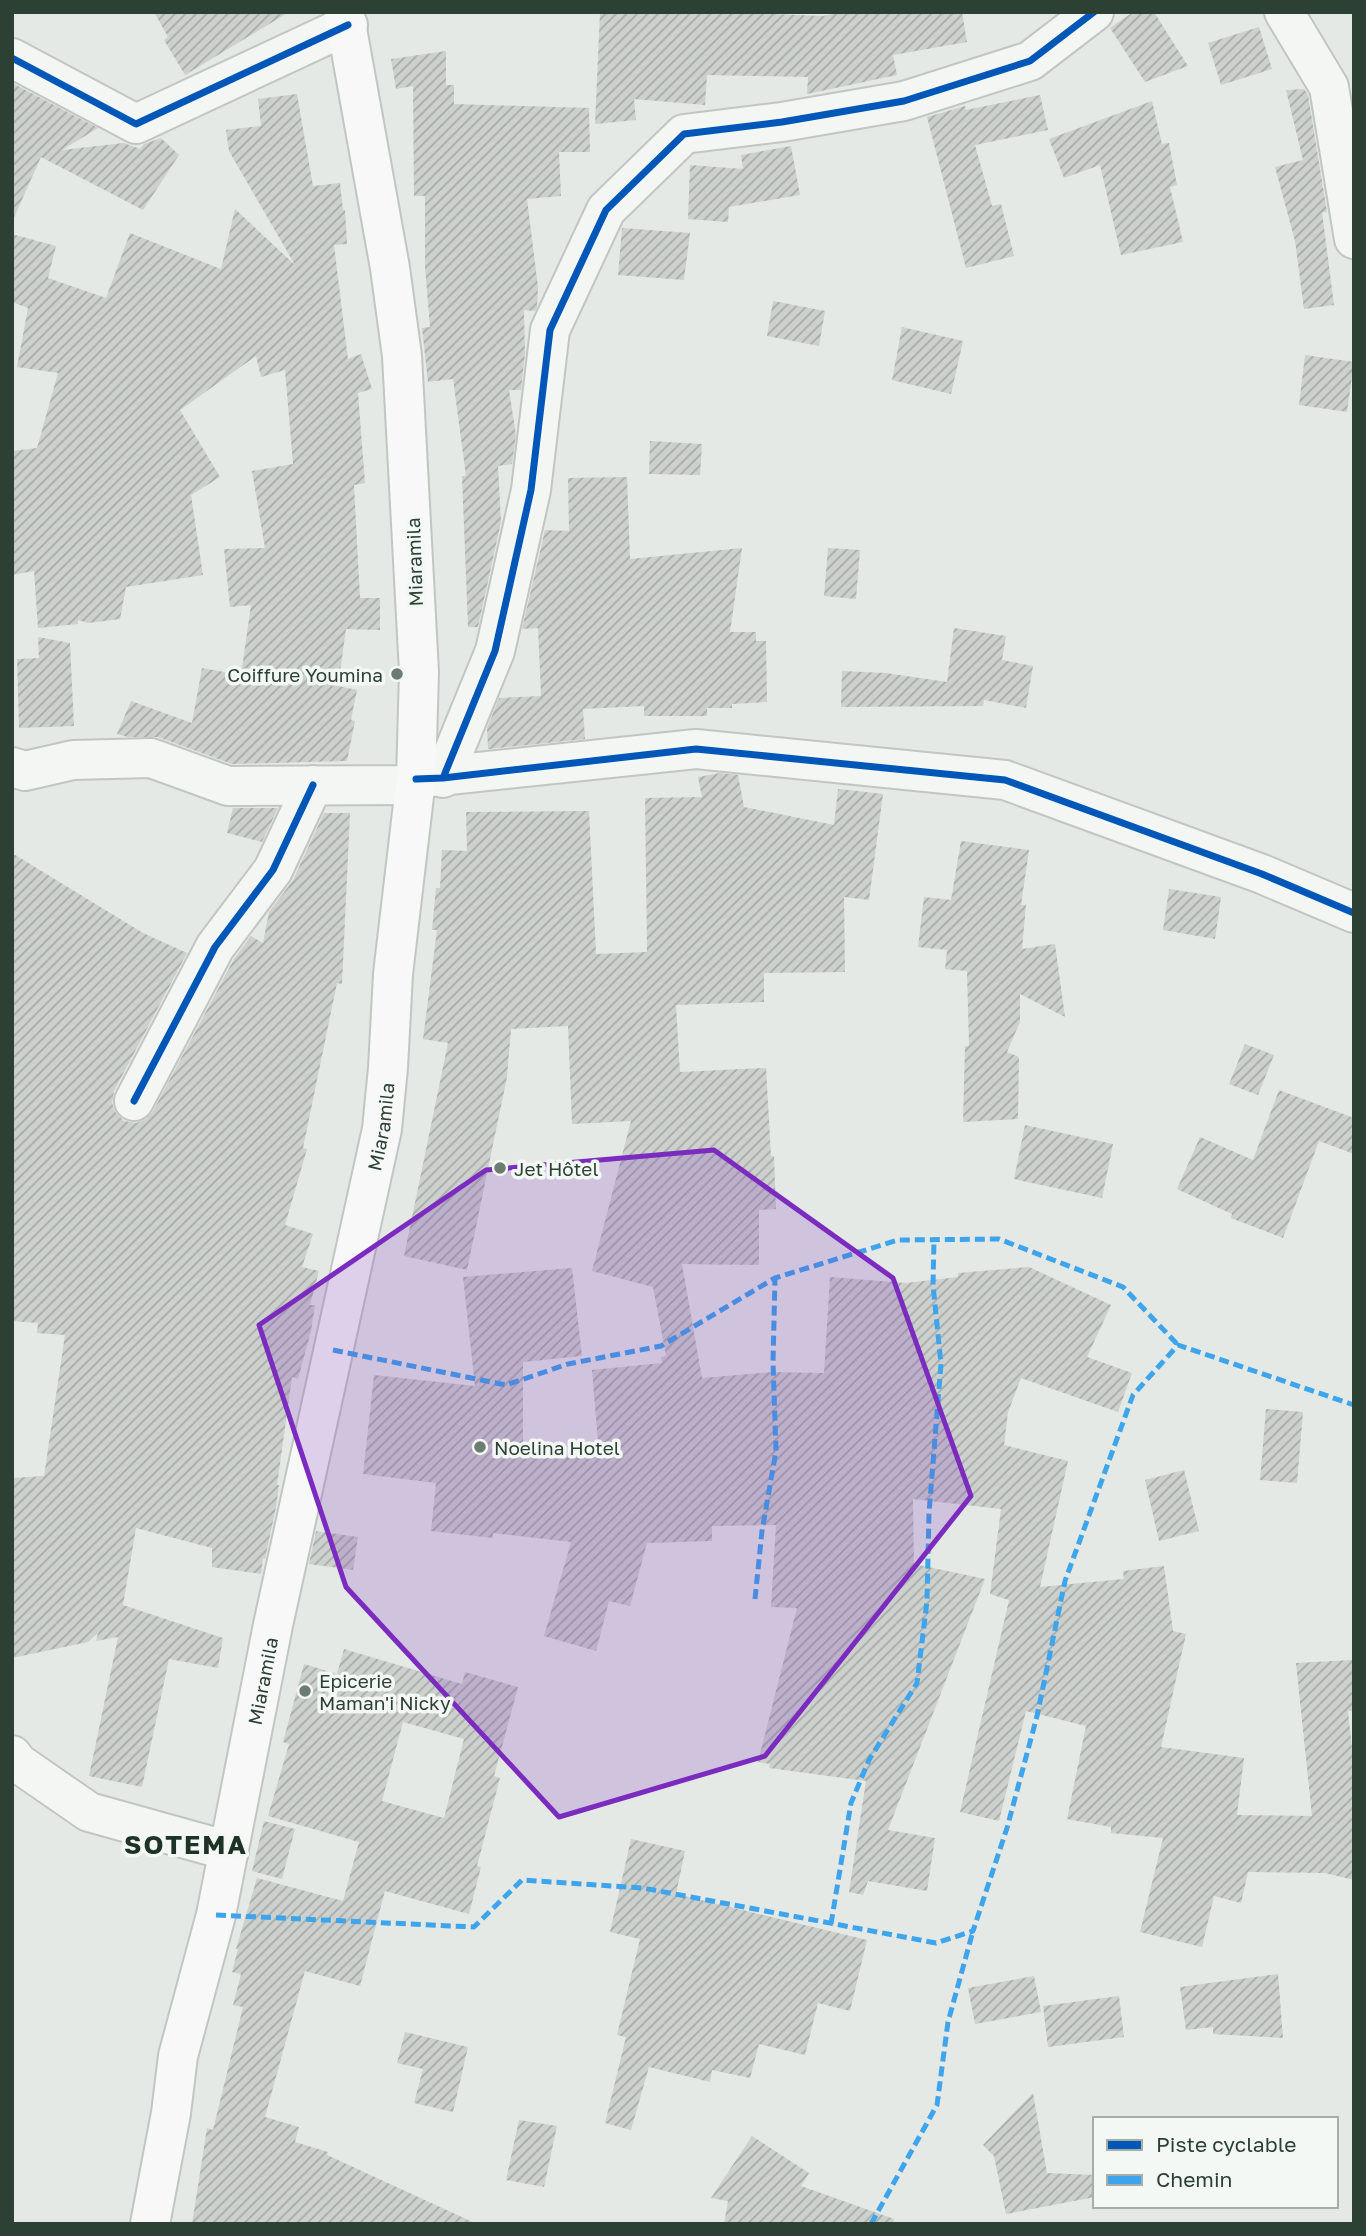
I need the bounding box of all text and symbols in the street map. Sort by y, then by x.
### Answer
street label: Miaramila [401,517,427,607]
place label: Coiffure Youmina [227,663,383,686]
marker: Coiffure Youmina [389,666,405,682]
street label: Miaramila [362,1081,398,1173]
place label: Jet Hôtel [514,1157,598,1180]
marker: Jet Hôtel [492,1160,508,1176]
place label: Noelina Hotel [494,1436,620,1459]
marker: Noelina Hotel [472,1439,488,1455]
street label: Miaramila [242,1635,282,1727]
place label: Epicerie Maman'i Nicky [319,1669,451,1714]
marker: Epicerie Maman'i Nicky [297,1683,313,1699]
district label: SOTEMA [124,1829,248,1860]
legend [1093,2117,1338,2208]
text: Piste cyclable [1156,2131,1296,2157]
text: Chemin [1156,2166,1233,2192]

